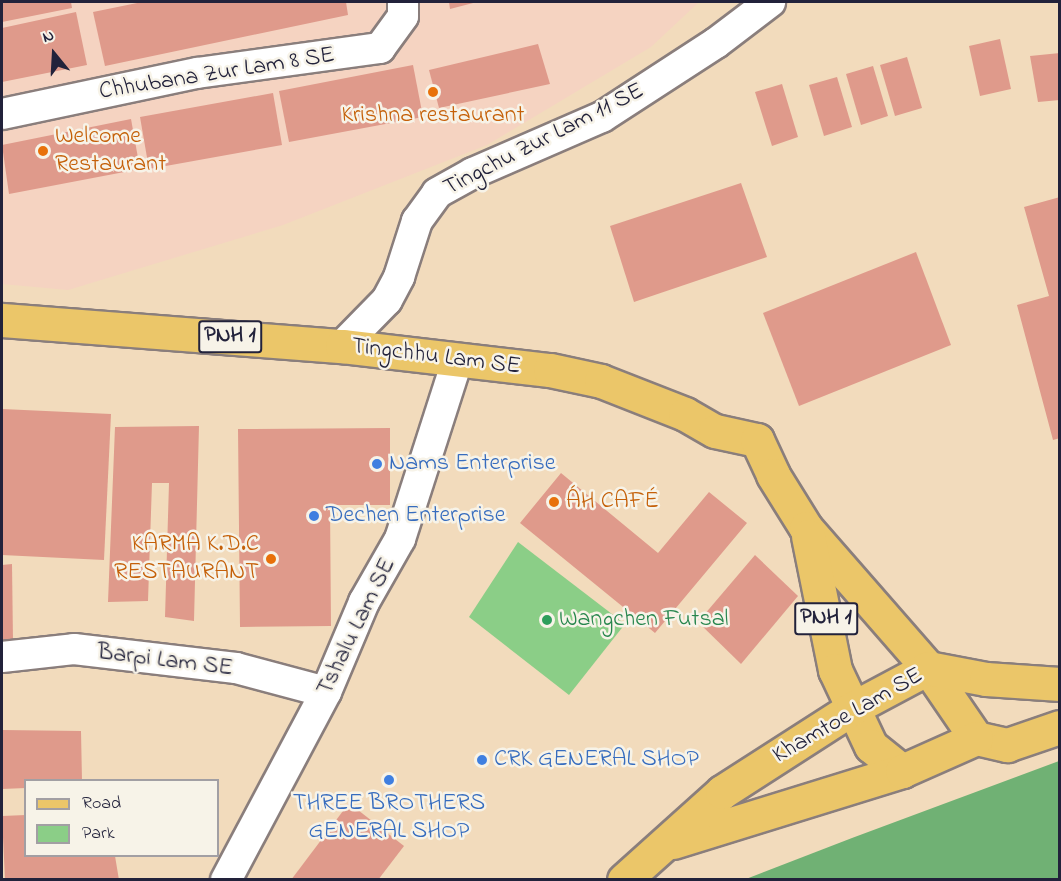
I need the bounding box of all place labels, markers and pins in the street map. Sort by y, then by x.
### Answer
marker: Krishna restaurant [426,85,440,99]
place label: Krishna restaurant [341,102,525,130]
place label: Welcome Restaurant [55,123,166,179]
marker: Welcome Restaurant [36,144,50,158]
place label: Nams Enterprise [389,450,555,478]
marker: Nams Enterprise [370,457,384,471]
place label: ÁH CAFÉ [566,488,659,516]
marker: ÁH CAFÉ [547,495,561,509]
place label: Dechen Enterprise [326,502,505,530]
marker: Dechen Enterprise [307,509,321,523]
place label: KARMA K.D.C RESTAURANT [114,531,259,587]
marker: KARMA K.D.C RESTAURANT [264,552,278,566]
place label: Wangchen Futsal [559,606,729,634]
marker: Wangchen Futsal [540,613,554,627]
place label: CRK GENERAL SHOP [494,746,699,774]
marker: CRK GENERAL SHOP [475,753,489,767]
marker: THREE BROTHERS GENERAL SHOP [382,773,396,787]
place label: THREE BROTHERS GENERAL SHOP [293,790,485,846]

